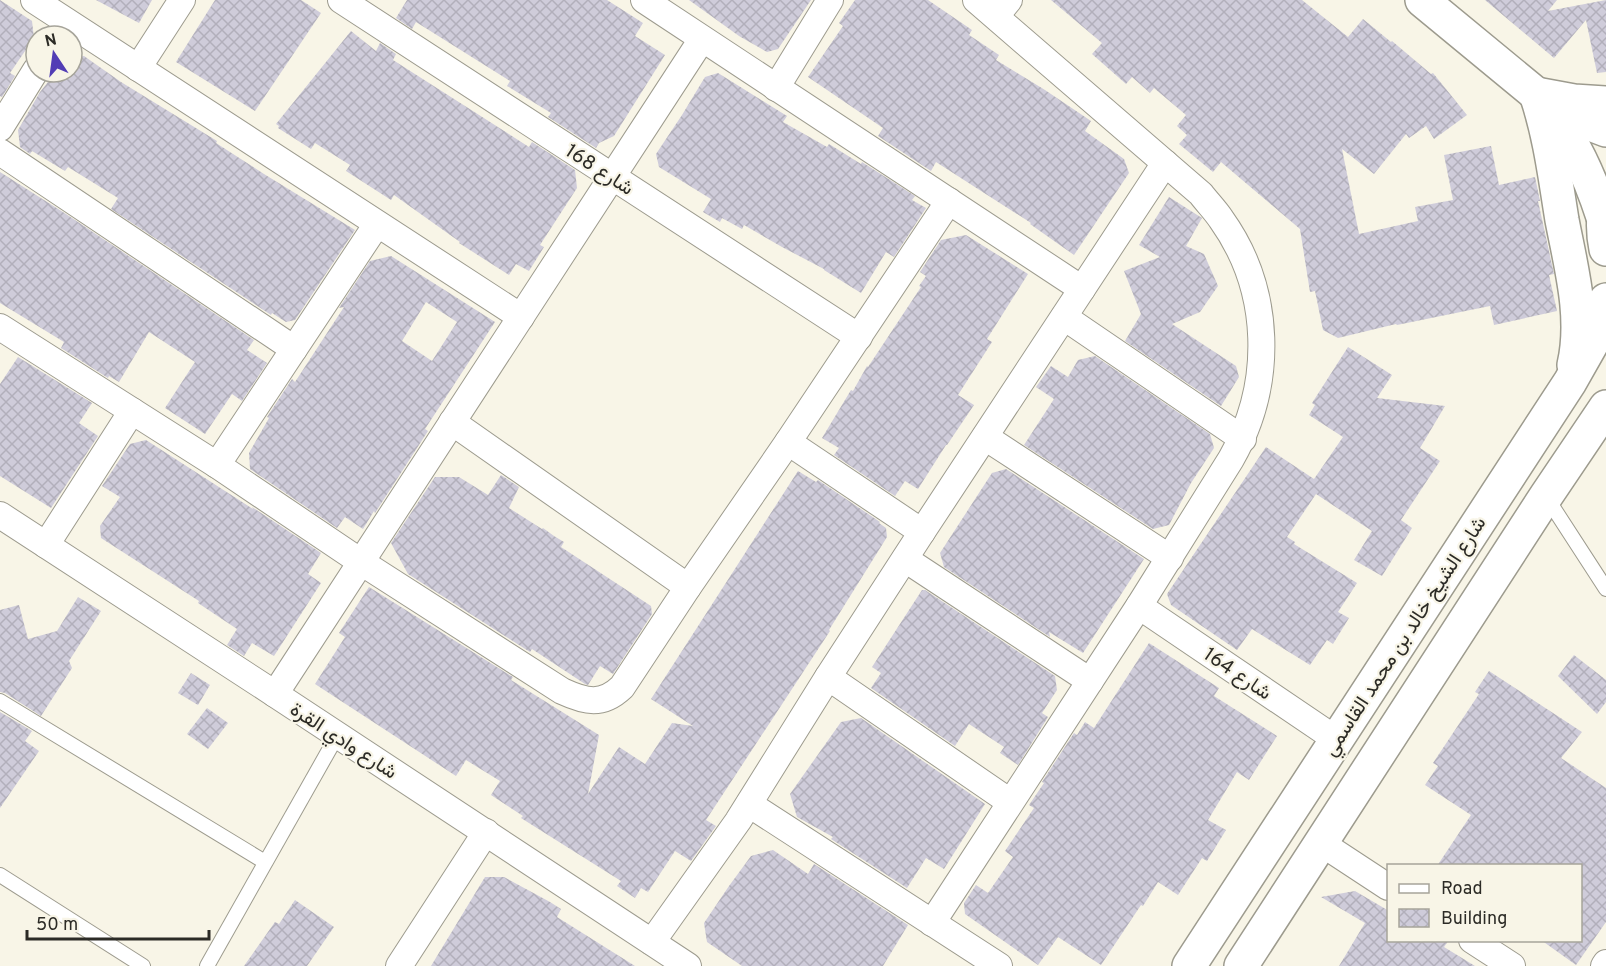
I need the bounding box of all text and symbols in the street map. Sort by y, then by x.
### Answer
north arrow [24,24,84,84]
text: N [43,30,59,52]
street label: شارع 168 [560,139,638,202]
street label: شارع الشيخ خالد بن محمد القاسمي [1318,512,1495,763]
street label: شارع 164 [1198,642,1276,707]
street label: شارع وادي القرة [283,697,401,788]
legend [1387,864,1582,942]
text: Road [1441,878,1483,901]
scale bar [27,903,208,941]
text: Building [1441,908,1507,931]
text: 50 m [36,914,78,937]

